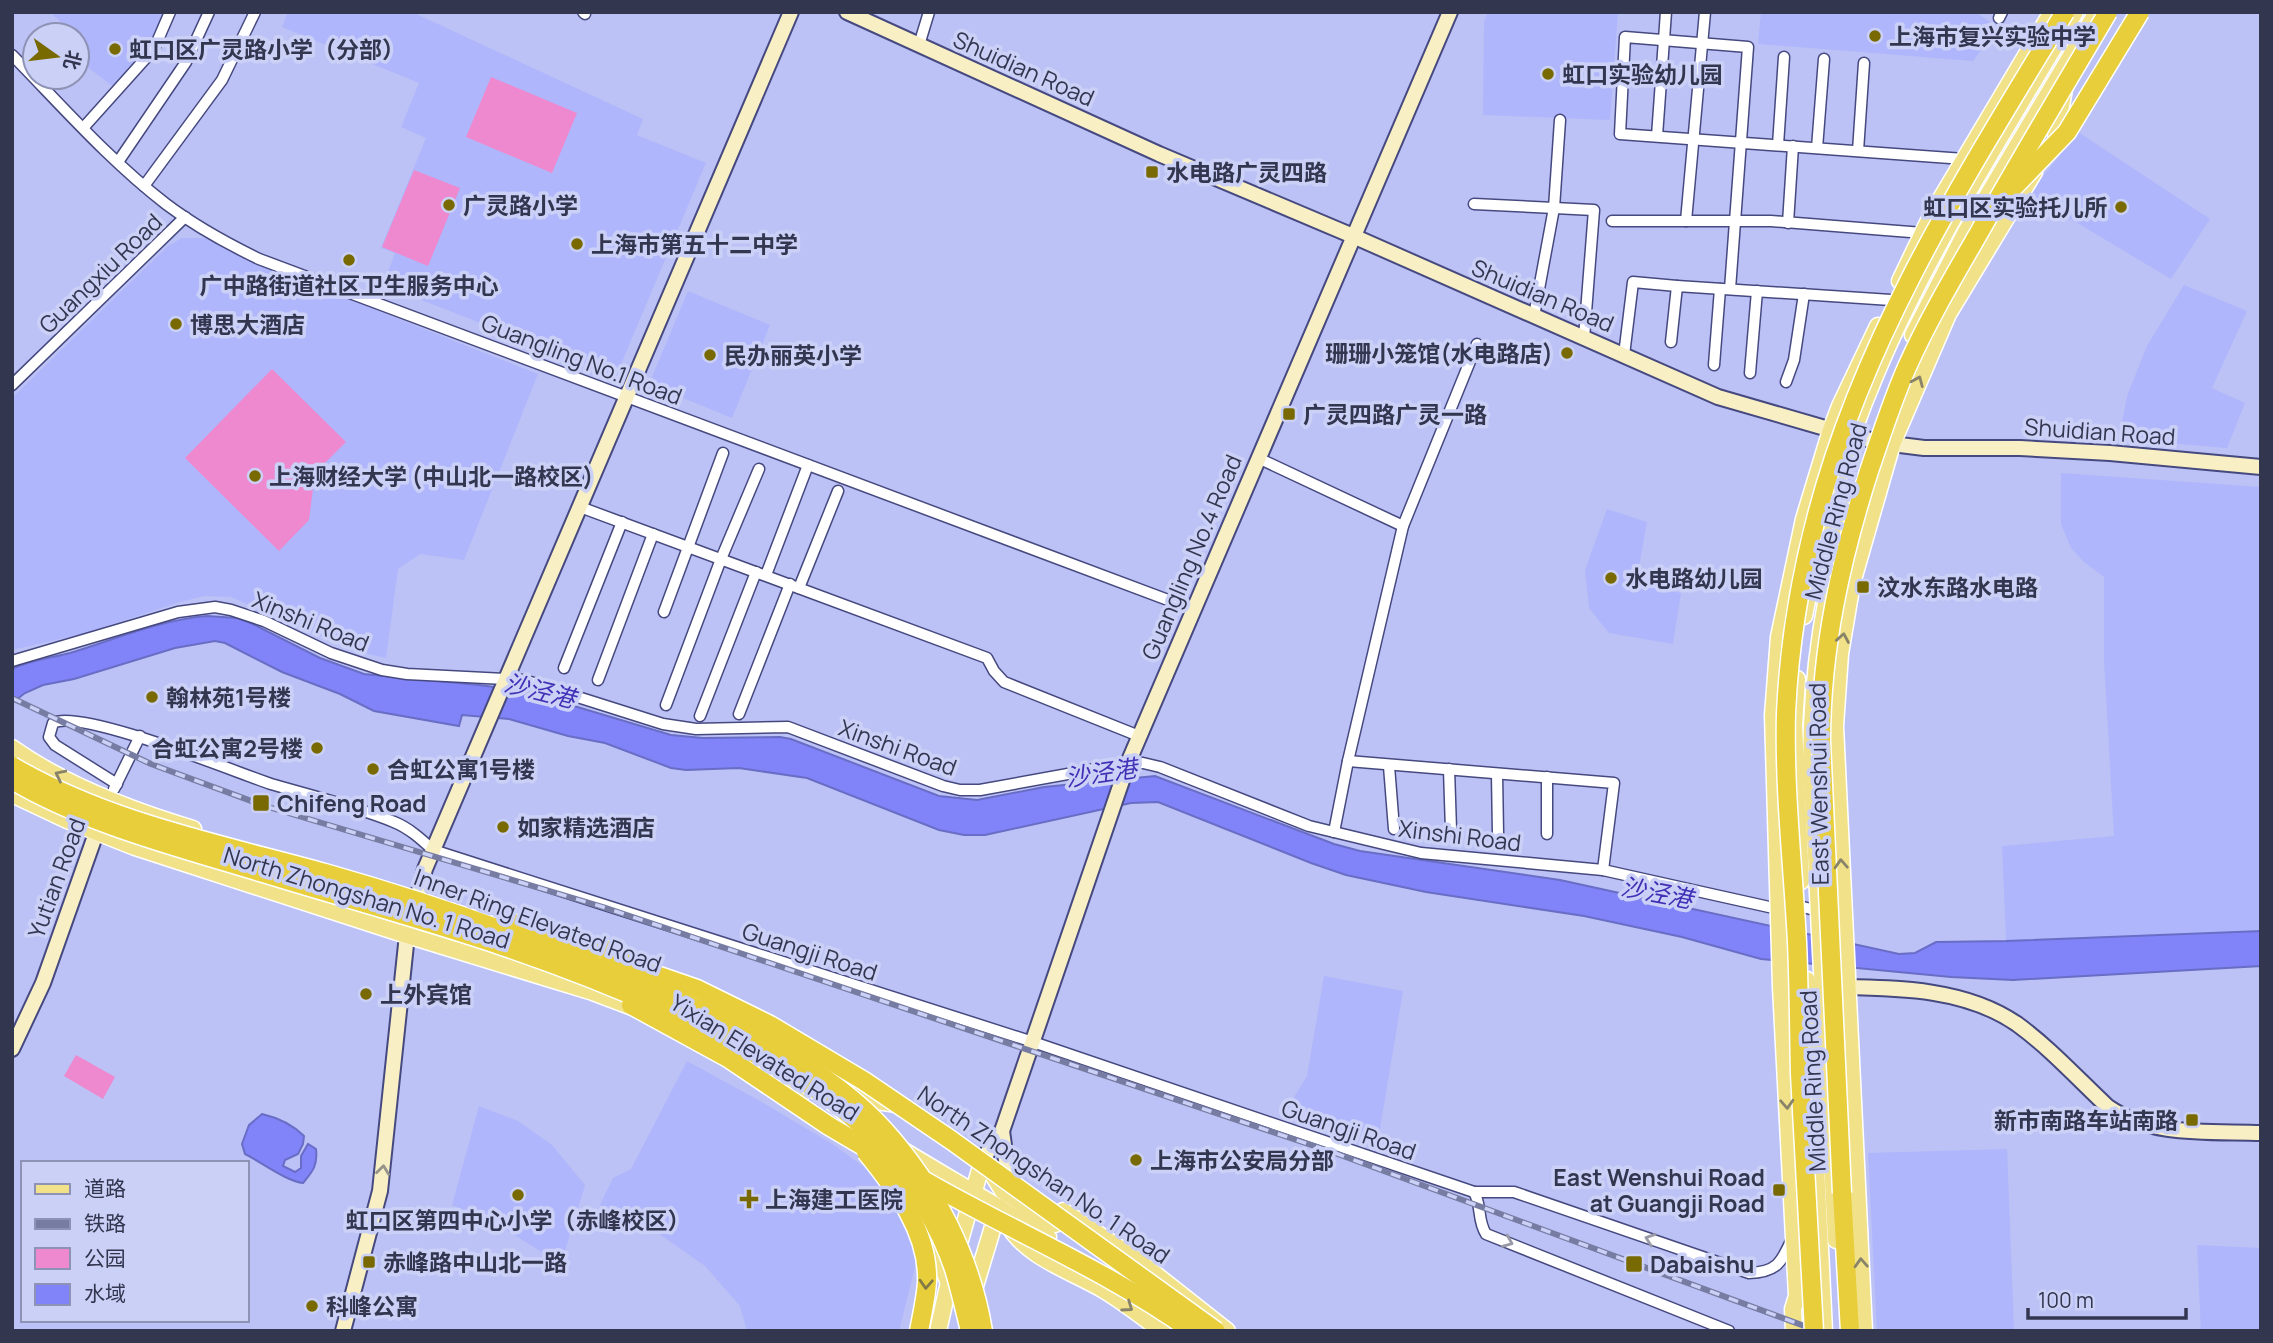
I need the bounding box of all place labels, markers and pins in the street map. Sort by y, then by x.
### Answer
place label: 上海市复兴实验中学 [1889,20,2096,52]
marker: 上海市复兴实验中学 [1867,28,1883,44]
place label: 虹口区广灵路小学（分部） [129,33,405,65]
marker: 虹口区广灵路小学（分部） [107,41,123,57]
place label: 虹口实验幼儿园 [1562,58,1723,90]
marker: 虹口实验幼儿园 [1540,66,1556,82]
place label: 水电路广灵四路 [1166,156,1327,188]
marker: 水电路广灵四路 [1144,164,1160,180]
place label: 广灵路小学 [463,189,578,221]
place label: 虹口区实验托儿所 [1923,191,2107,223]
marker: 广灵路小学 [441,197,457,213]
marker: 虹口区实验托儿所 [2113,199,2129,215]
place label: 上海市第五十二中学 [591,228,798,260]
marker: 上海市第五十二中学 [569,236,585,252]
marker: 广中路街道社区卫生服务中心 [341,252,357,268]
place label: 广中路街道社区卫生服务中心 [200,269,499,301]
place label: 博思大酒店 [190,308,305,340]
marker: 博思大酒店 [168,316,184,332]
place label: 珊珊小笼馆(水电路店) [1325,337,1553,369]
place label: 民办丽英小学 [724,339,862,371]
marker: 珊珊小笼馆(水电路店) [1559,345,1575,361]
marker: 民办丽英小学 [702,347,718,363]
place label: 广灵四路广灵一路 [1303,398,1487,430]
marker: 广灵四路广灵一路 [1281,406,1297,422]
place label: 上海财经大学 (中山北一路校区) [269,460,593,492]
marker: 上海财经大学 (中山北一路校区) [247,468,263,484]
place label: 水电路幼儿园 [1625,562,1763,594]
marker: 水电路幼儿园 [1603,570,1619,586]
place label: 汶水东路水电路 [1877,571,2038,603]
marker: 汶水东路水电路 [1855,579,1871,595]
place label: 翰林苑1号楼 [166,681,291,713]
marker: 翰林苑1号楼 [144,689,160,705]
place label: 合虹公寓2号楼 [151,732,303,764]
marker: 合虹公寓2号楼 [309,740,325,756]
place label: 合虹公寓1号楼 [387,753,535,785]
marker: 合虹公寓1号楼 [365,761,381,777]
place label: Chifeng Road [277,787,427,819]
marker: Chifeng Road [251,793,271,813]
place label: 如家精选酒店 [517,811,655,843]
marker: 如家精选酒店 [495,819,511,835]
place label: 上外宾馆 [380,978,472,1010]
marker: 上外宾馆 [358,986,374,1002]
place label: 新市南路车站南路 [1994,1104,2178,1136]
marker: 新市南路车站南路 [2184,1112,2200,1128]
place label: 上海市公安局分部 [1150,1144,1334,1176]
marker: 上海市公安局分部 [1128,1152,1144,1168]
place label: East Wenshui Road at Guangji Road [1553,1161,1765,1219]
marker: East Wenshui Road at Guangji Road [1771,1182,1787,1198]
place label: 上海建工医院 [765,1183,903,1215]
marker: 虹口区第四中心小学（赤峰校区） [510,1187,526,1203]
marker: 上海建工医院 [739,1189,759,1209]
place label: 虹口区第四中心小学（赤峰校区） [346,1204,691,1236]
place label: 赤峰路中山北一路 [383,1246,567,1278]
place label: Dabaishu [1650,1248,1754,1280]
marker: 赤峰路中山北一路 [361,1254,377,1270]
marker: Dabaishu [1624,1254,1644,1274]
place label: 科峰公寓 [326,1290,418,1322]
marker: 科峰公寓 [304,1298,320,1314]

